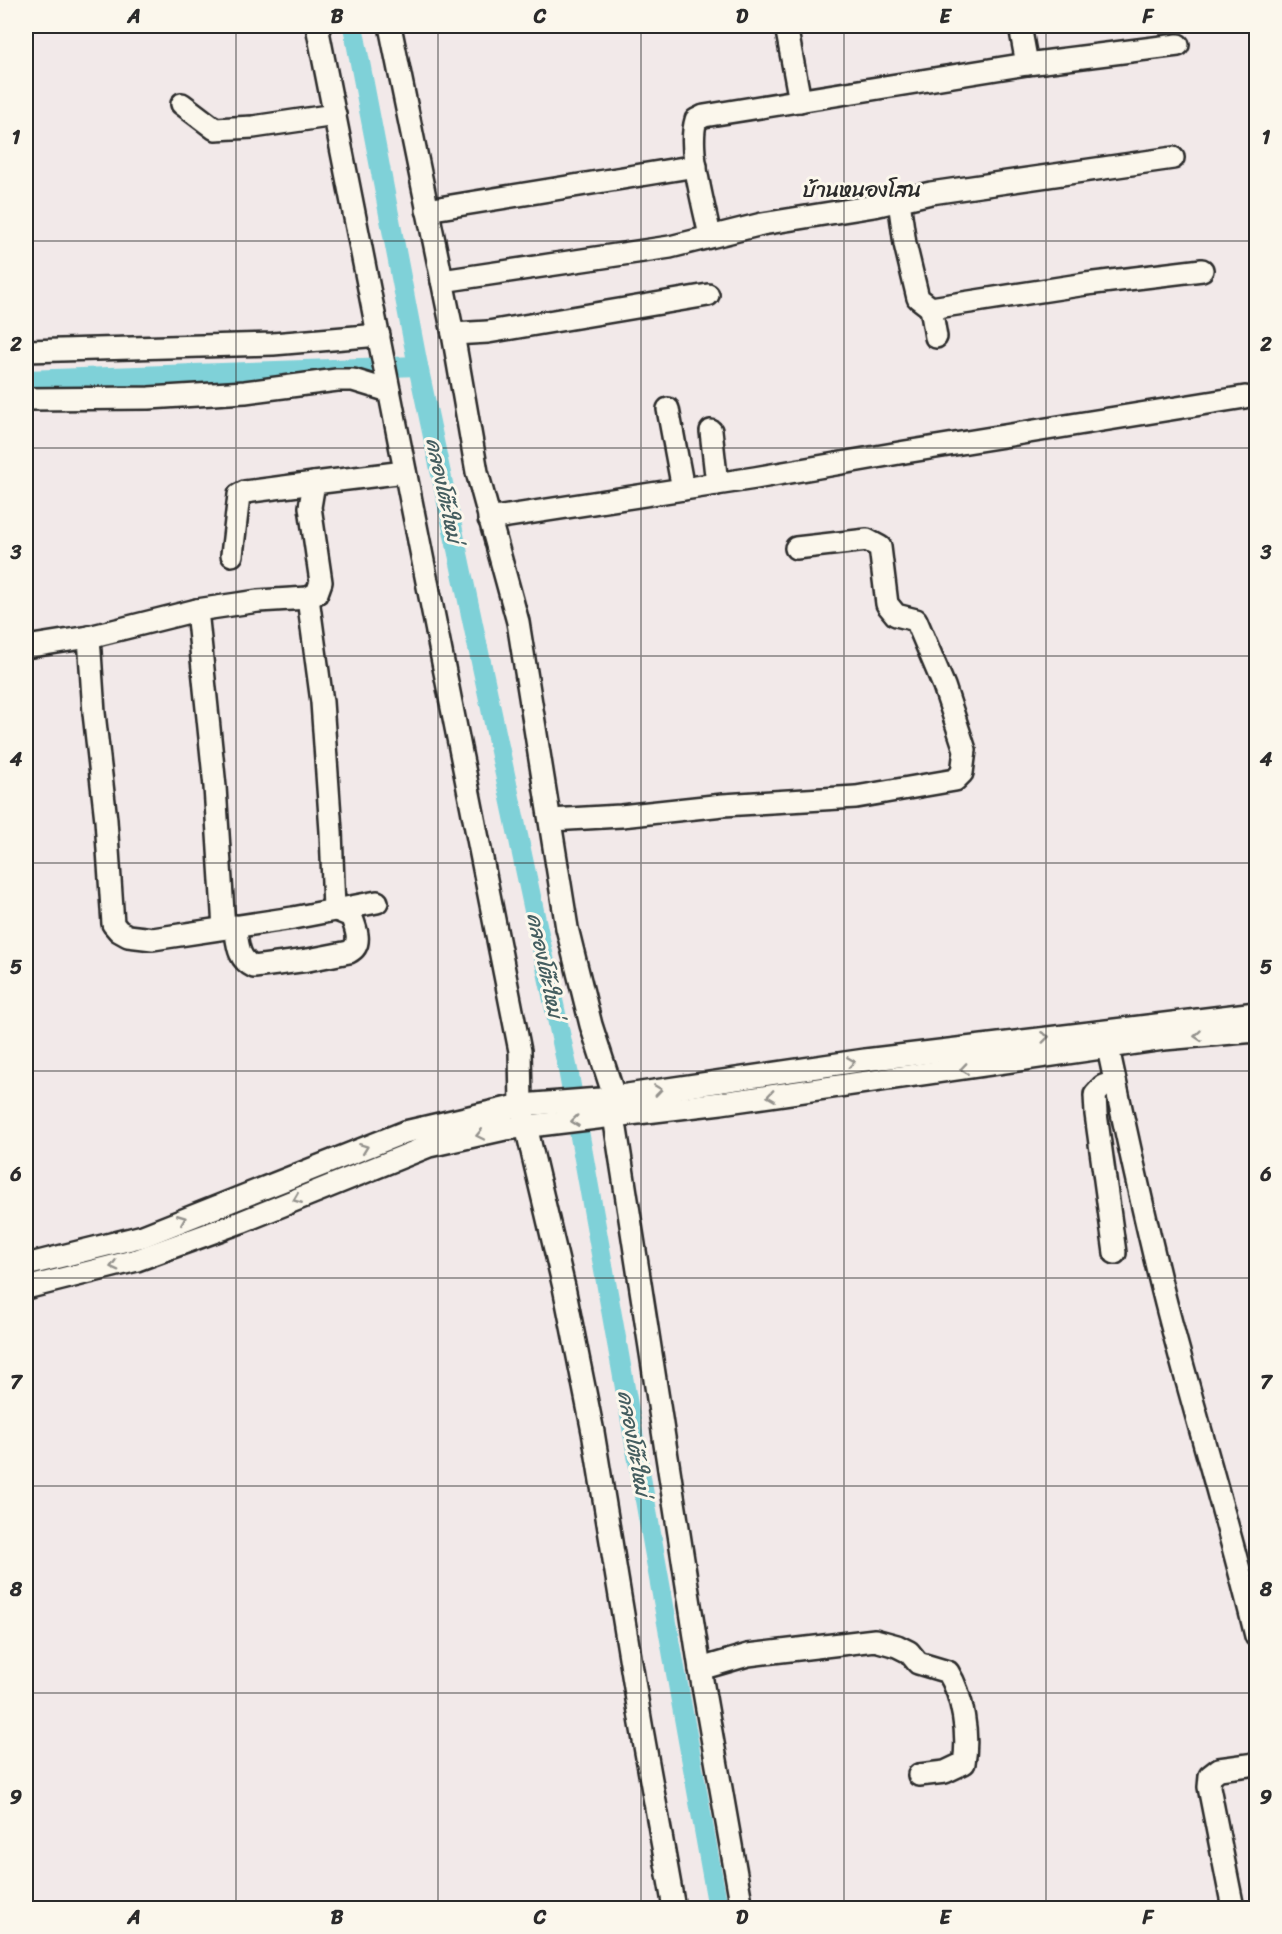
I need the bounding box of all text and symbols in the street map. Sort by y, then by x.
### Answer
text: A [126,0,141,34]
text: B [331,0,344,34]
text: C [533,0,547,34]
text: D [736,0,749,34]
text: E [939,0,952,34]
text: F [1142,0,1155,34]
text: 1 [12,120,21,155]
text: 1 [1262,120,1271,155]
district label: บ้านหนองโสน [803,171,921,209]
text: 2 [9,327,22,362]
text: 2 [1259,327,1272,362]
water label: คลองโต๊ะใหม่ [415,435,473,551]
text: 3 [10,535,22,570]
text: 3 [1260,535,1272,570]
text: 4 [9,742,23,777]
text: 4 [1259,742,1273,777]
water label: คลองโต๊ะใหม่ [516,910,574,1026]
text: 5 [10,950,22,985]
text: 5 [1260,950,1272,985]
one-way arrow [1194,1029,1203,1042]
one-way arrow [1040,1032,1049,1044]
one-way arrow [847,1056,856,1068]
one-way arrow [959,1062,968,1074]
one-way arrow [654,1084,663,1096]
one-way arrow [766,1090,775,1102]
one-way arrow [571,1114,580,1127]
one-way arrow [475,1128,485,1141]
one-way arrow [358,1143,368,1156]
text: 6 [9,1157,22,1192]
text: 6 [1259,1157,1272,1192]
one-way arrow [292,1192,303,1205]
one-way arrow [176,1214,187,1226]
one-way arrow [109,1259,119,1271]
text: 7 [10,1365,23,1400]
text: 7 [1260,1365,1273,1400]
water label: คลองโต๊ะใหม่ [607,1388,661,1504]
text: 8 [9,1572,23,1607]
text: 8 [1259,1572,1273,1607]
text: 9 [10,1780,22,1815]
text: 9 [1260,1780,1272,1815]
text: A [126,1900,141,1934]
text: B [331,1900,344,1934]
text: C [533,1900,547,1934]
text: D [736,1900,749,1934]
text: E [939,1900,952,1934]
text: F [1142,1900,1155,1934]

